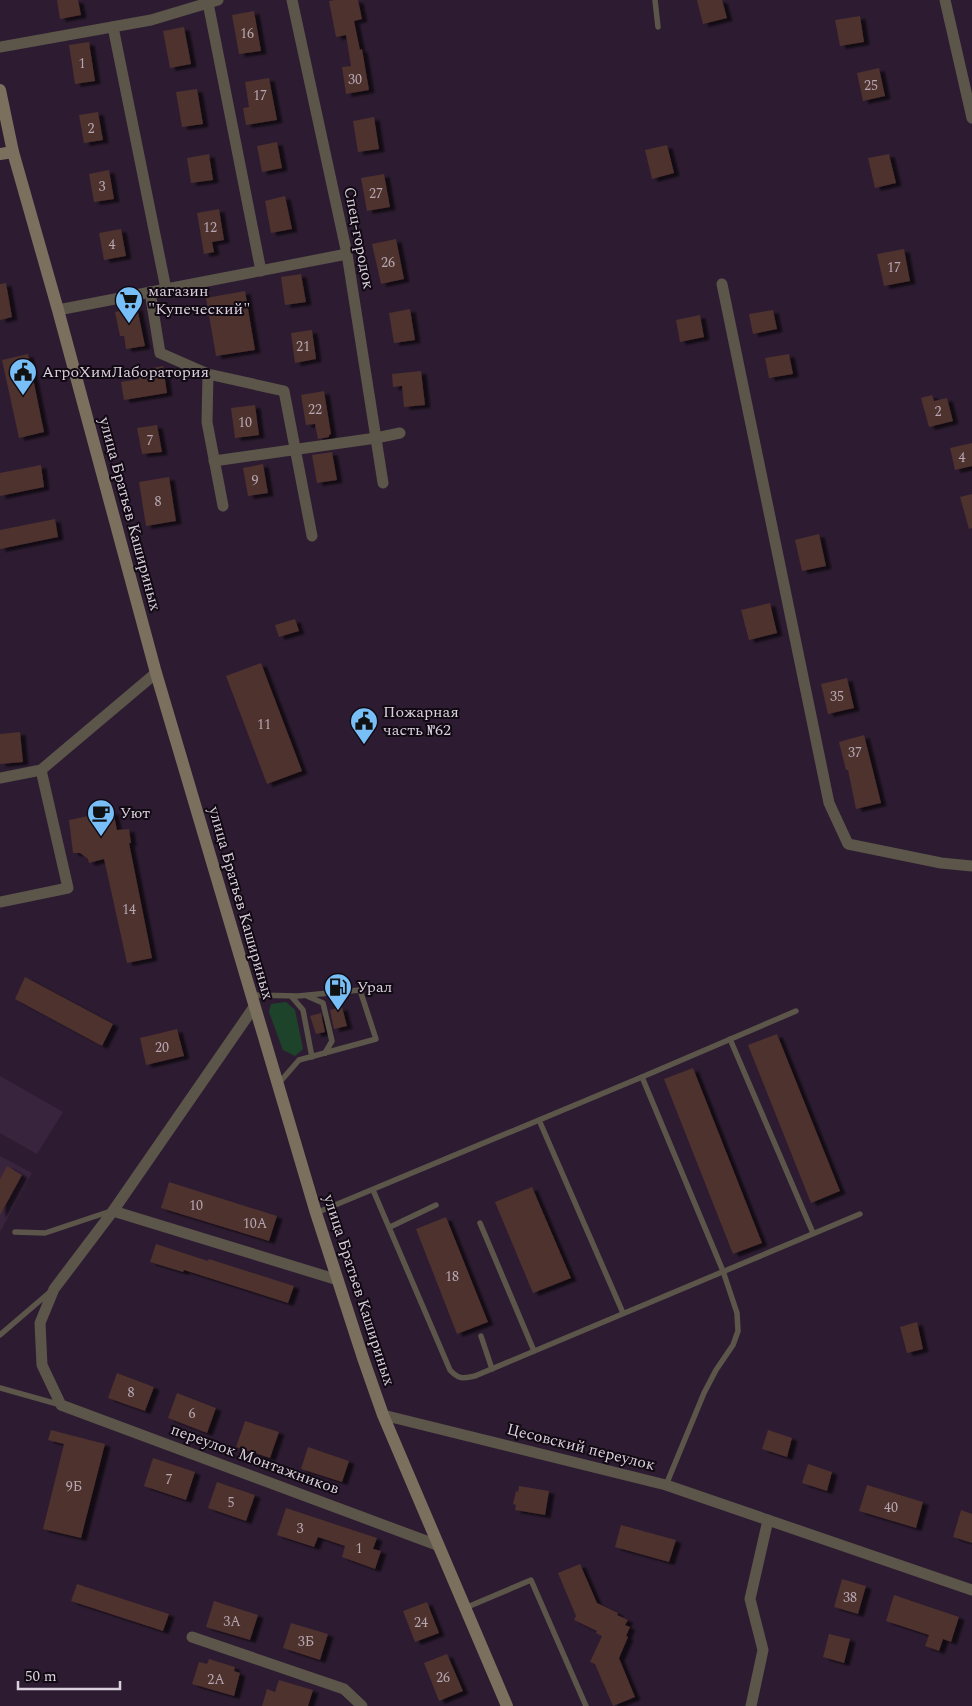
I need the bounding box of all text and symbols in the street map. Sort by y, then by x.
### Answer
house number: 16 [240,23,254,44]
house number: 1 [79,53,86,74]
house number: 30 [348,69,362,90]
house number: 25 [864,75,878,96]
house number: 17 [253,85,267,106]
house number: 2 [88,118,95,139]
house number: 3 [99,176,106,197]
house number: 27 [369,183,383,204]
street label: Спец-городок [337,185,381,291]
house number: 12 [203,217,217,238]
house number: 4 [109,234,116,255]
house number: 26 [381,252,395,273]
house number: 17 [887,257,901,278]
place label: магазин "Купеческий" [148,279,250,321]
supermarket icon: магазин "Купеческий" [114,285,144,324]
house number: 21 [296,336,310,357]
public building icon: АгроХимЛаборатория [8,357,38,396]
place label: АгроХимЛаборатория [42,360,209,384]
house number: 22 [308,399,322,420]
house number: 2 [935,401,942,422]
house number: 10 [238,412,252,433]
street label: улица Братьев Кашириных [92,413,167,614]
house number: 7 [147,430,154,451]
house number: 4 [959,447,966,468]
house number: 9 [252,470,259,491]
house number: 8 [155,491,162,512]
house number: 35 [830,686,844,707]
place label: Пожарная часть №62 [383,700,459,742]
public building icon: Пожарная часть №62 [349,706,379,745]
house number: 11 [257,714,271,735]
house number: 37 [848,742,862,763]
cafe icon: Уют [86,798,116,837]
place label: Уют [120,801,150,825]
street label: улица Братьев Кашириных [202,803,280,1002]
house number: 14 [122,899,136,920]
fuel station icon: Урал [323,972,353,1011]
place label: Урал [357,975,392,999]
house number: 20 [155,1037,169,1058]
street label: улица Братьев Кашириных [316,1190,401,1389]
house number: 10 [189,1195,203,1216]
house number: 10А [243,1213,268,1234]
house number: 18 [445,1266,459,1287]
house number: 8 [128,1382,135,1403]
house number: 6 [189,1403,196,1424]
street label: переулок Монтажников [167,1417,343,1501]
street label: Цесовский переулок [504,1417,658,1477]
house number: 7 [166,1469,173,1490]
house number: 9Б [66,1476,82,1497]
house number: 5 [228,1492,235,1513]
house number: 40 [884,1497,898,1518]
house number: 3 [297,1518,304,1539]
house number: 1 [356,1538,363,1559]
house number: 38 [843,1587,857,1608]
house number: 3А [223,1611,241,1632]
house number: 24 [414,1612,428,1633]
house number: 3Б [298,1631,314,1652]
scale bar [18,1658,120,1690]
text: 50 m [25,1665,57,1688]
house number: 26 [436,1667,450,1688]
house number: 2А [207,1669,225,1690]

